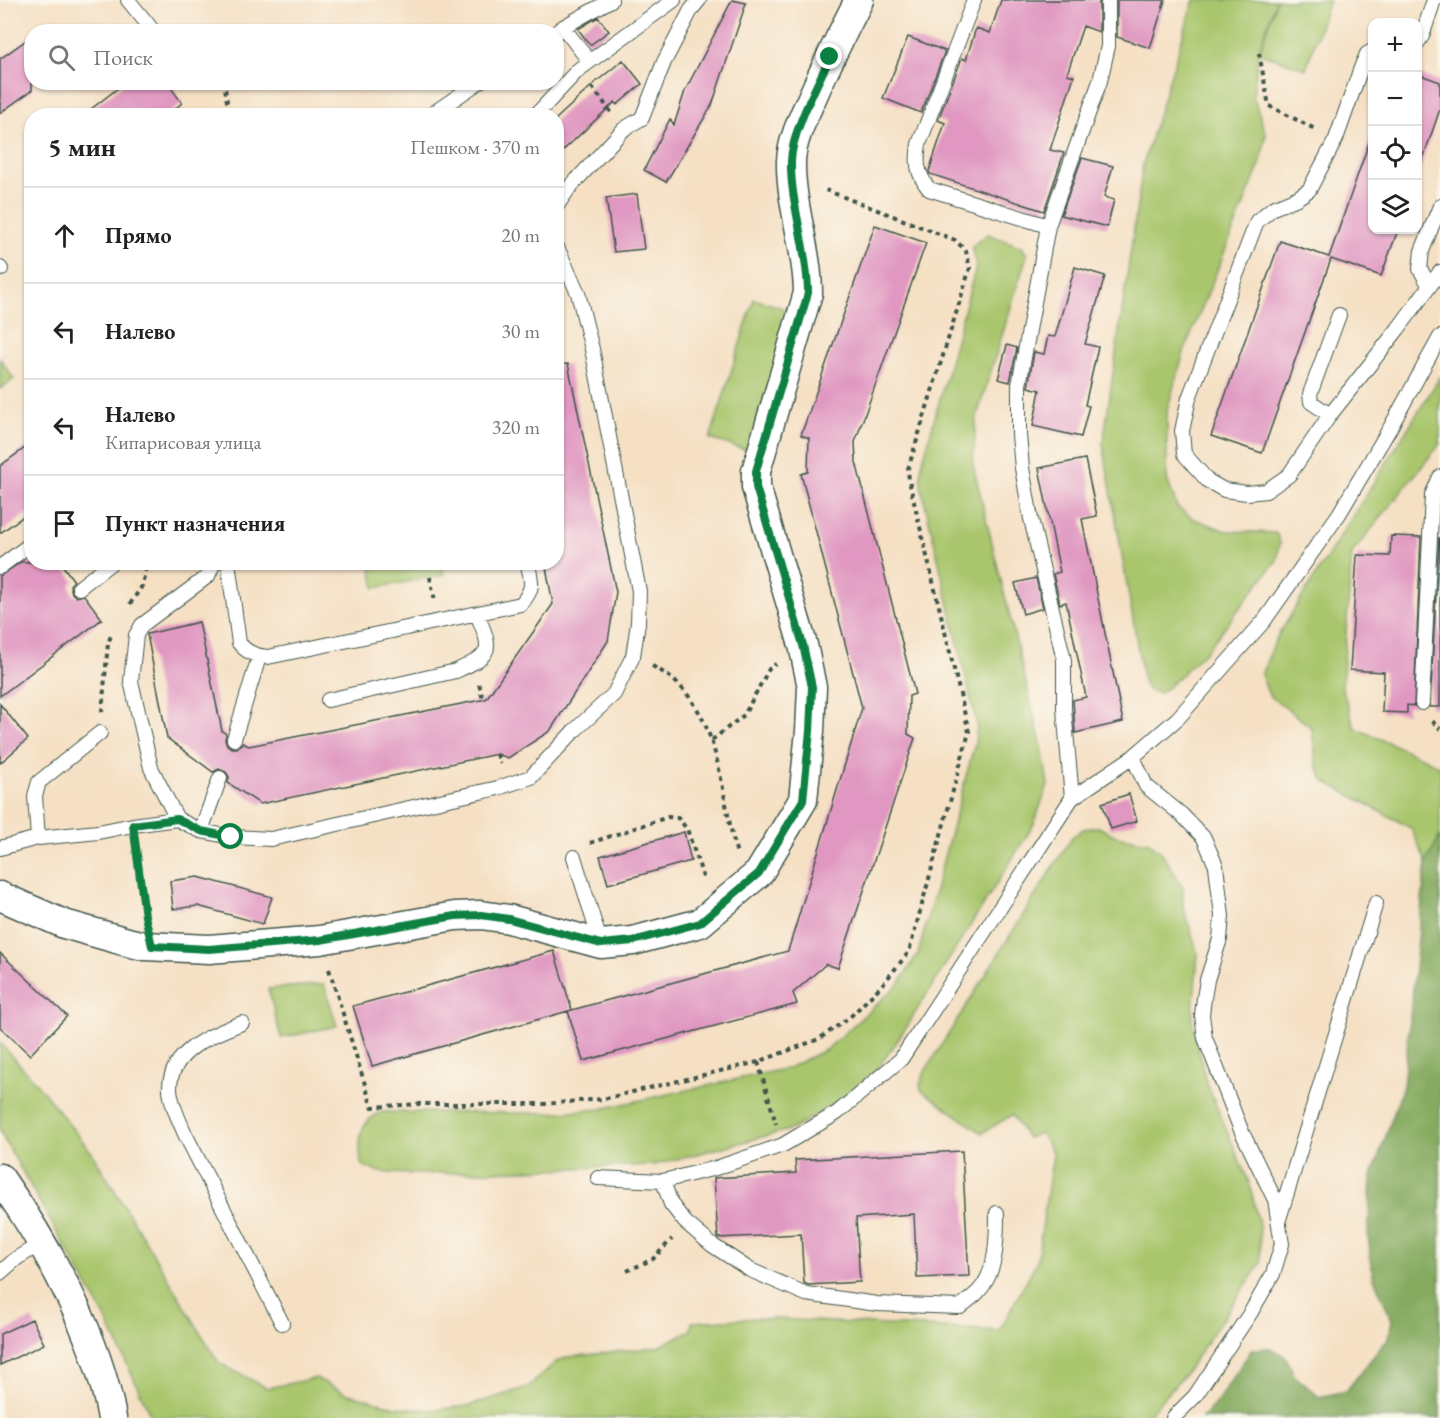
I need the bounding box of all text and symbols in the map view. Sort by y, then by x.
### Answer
map controls [1368,18,1422,234]
button: + [1368,18,1422,72]
search box [24,24,564,90]
icon: search [45,41,78,74]
text: Поиск [93,43,153,72]
route end [816,43,842,69]
button: − [1368,72,1422,126]
button: locate [1368,126,1422,180]
text: 5 мин [48,130,116,164]
text: Пешком · 370 m [410,134,540,160]
button: layers [1368,180,1422,234]
icon: ahead [48,219,81,252]
text: Прямо [105,221,172,250]
text: 20 m [501,222,540,248]
icon: left [48,315,81,348]
text: Налево [105,317,175,346]
text: 30 m [501,318,540,344]
text: Налево [105,400,175,429]
icon: left [48,411,81,444]
text: 320 m [492,414,540,440]
text: Кипарисовая улица [105,429,262,455]
icon: arrive [48,507,81,540]
text: Пункт назначения [105,509,285,538]
route start [217,823,243,849]

